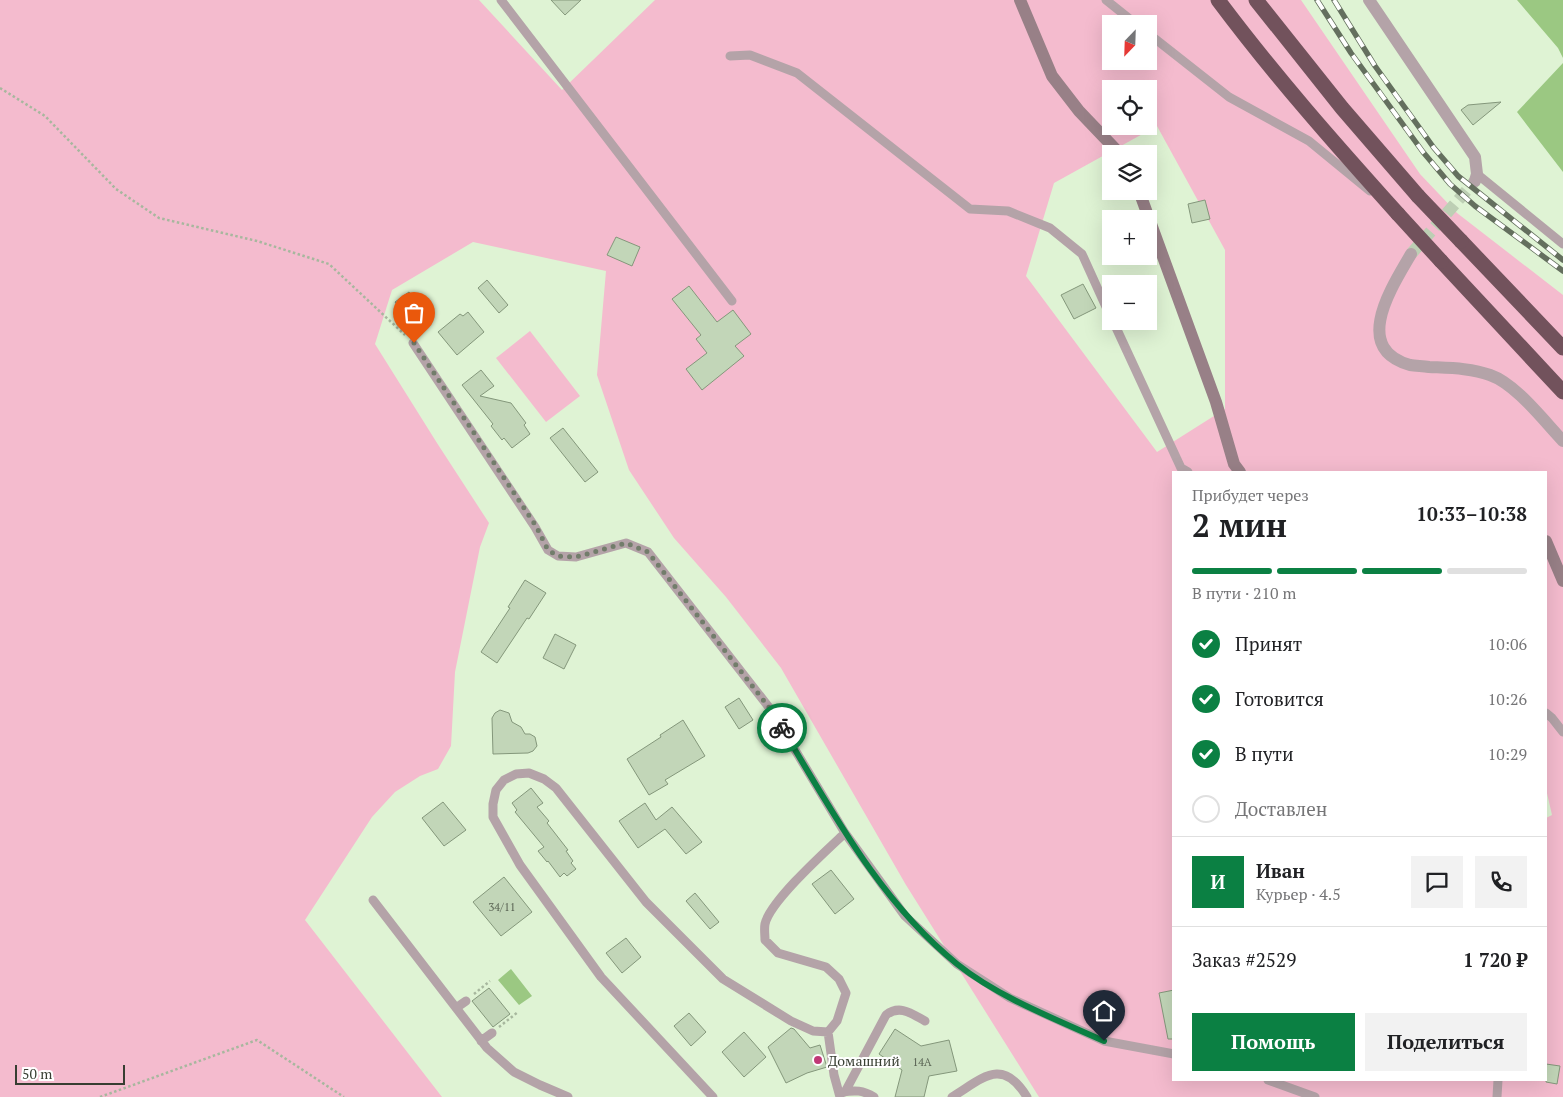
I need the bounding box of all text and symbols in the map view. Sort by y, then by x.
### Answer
north arrow [1102,15,1158,70]
map controls [1102,15,1157,330]
button: locate [1102,80,1157,135]
button: layers [1102,145,1157,200]
button: + [1102,210,1157,265]
button: − [1102,275,1157,330]
pin [393,292,435,343]
icon: bag [400,299,428,327]
text: Прибудет через [1192,484,1309,506]
text: 10:33–10:38 [1416,501,1527,526]
text: 2 мин [1192,504,1287,546]
text: В пути · 210 m [1192,582,1296,604]
icon: check [1192,630,1220,658]
text: Принят [1235,631,1302,656]
text: 10:06 [1488,633,1527,655]
icon: check [1192,685,1220,713]
text: Готовится [1235,686,1324,711]
text: 10:26 [1488,688,1527,710]
courier [757,703,807,753]
icon: bike [768,714,796,742]
icon: check [1192,740,1220,768]
text: В пути [1235,741,1294,766]
text: 10:29 [1488,743,1527,765]
text: Доставлен [1235,796,1327,821]
button: chat [1411,856,1463,908]
button: phone [1475,856,1527,908]
text: Иван [1256,858,1305,883]
text: И [1211,869,1225,894]
text: Курьер · 4.5 [1256,883,1341,905]
house number: 34/11 [488,900,516,914]
text: Заказ #2529 [1192,947,1296,972]
text: 1 720 ₽ [1463,947,1527,972]
pin [1083,990,1125,1041]
icon: home [1090,997,1118,1025]
button: Помощь [1192,1013,1355,1071]
button: Поделиться [1365,1013,1527,1071]
place label: Домашний [828,1051,900,1070]
marker: Домашний [812,1054,824,1066]
house number: 14А [912,1055,932,1069]
scale bar [15,1062,125,1085]
text: 50 m [22,1064,52,1083]

